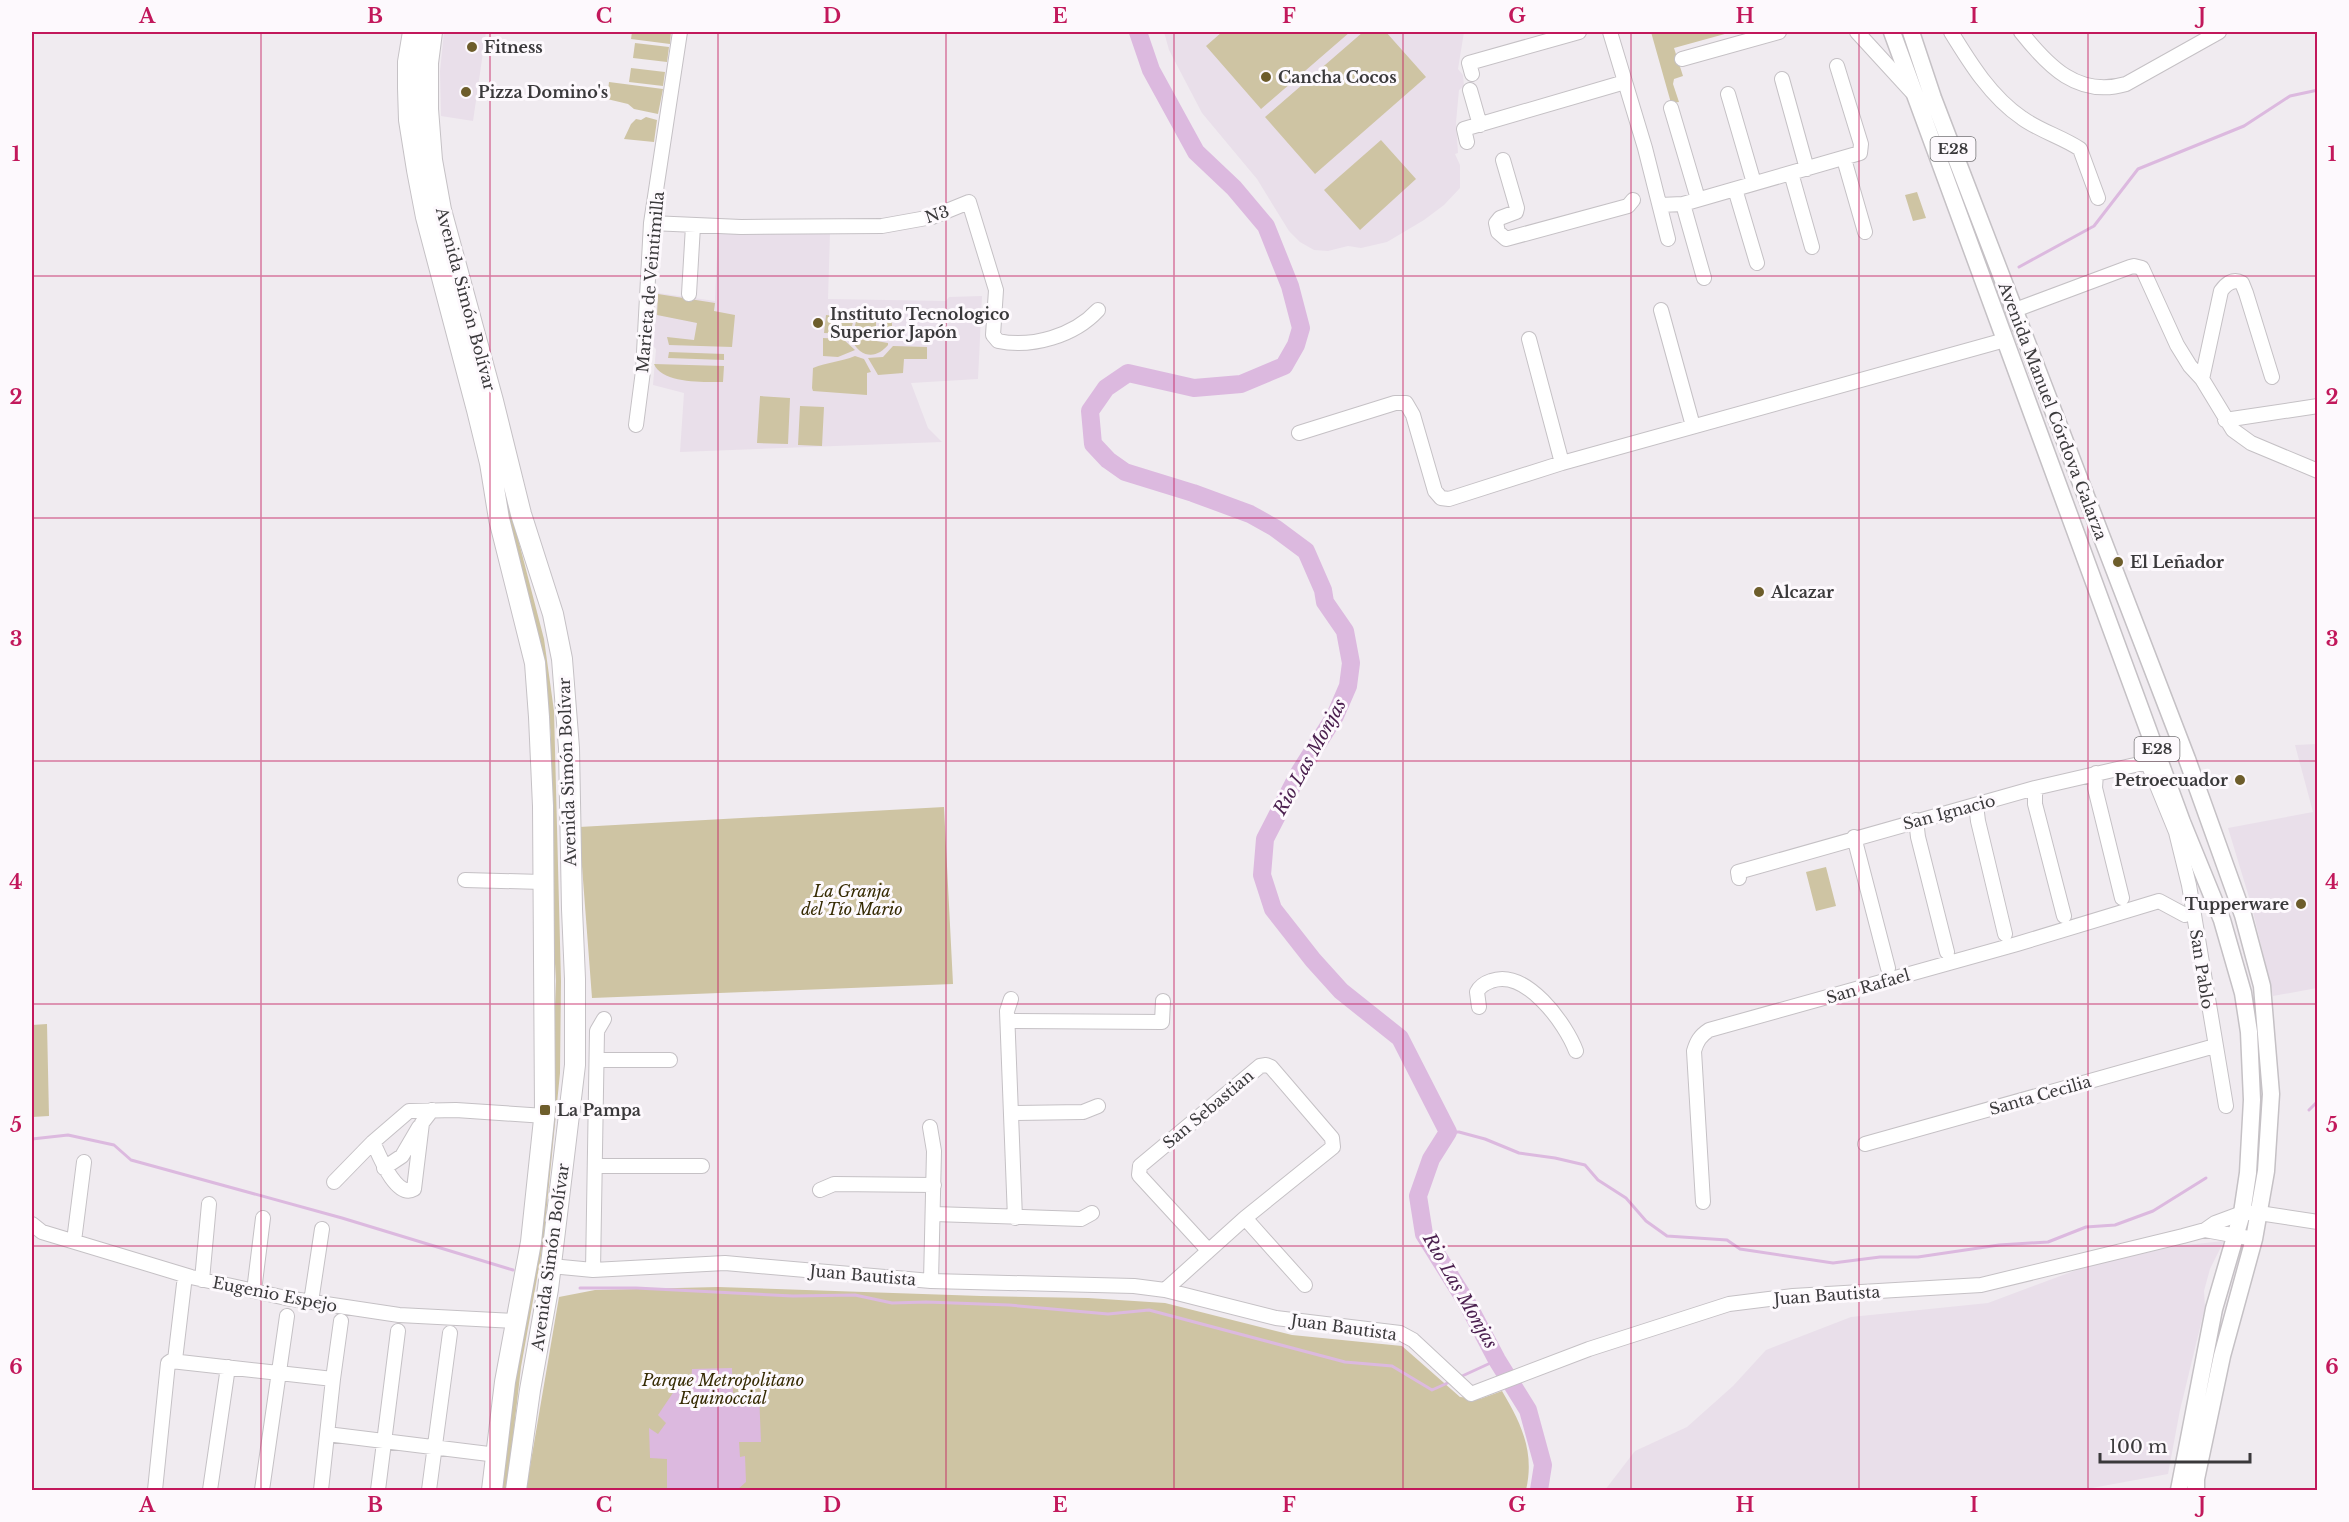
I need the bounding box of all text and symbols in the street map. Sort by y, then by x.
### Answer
text: A [138,4,156,28]
text: B [367,4,383,28]
text: C [596,4,612,28]
text: D [823,4,841,28]
text: E [1052,4,1068,28]
text: F [1282,4,1296,28]
text: G [1508,4,1526,28]
text: H [1736,4,1755,28]
text: I [1970,4,1978,28]
text: J [2194,4,2206,28]
place label: Fitness [484,37,543,57]
marker: Fitness [465,40,479,54]
place label: Cancha Cocos [1278,67,1397,87]
marker: Cancha Cocos [1259,70,1273,84]
place label: Pizza Domino's [478,82,608,102]
marker: Pizza Domino's [459,85,473,99]
road number: E28 [1930,137,1976,161]
text: 1 [12,142,21,166]
text: 1 [2328,142,2337,166]
street label: Marieta de Veintimilla [632,190,668,374]
street label: N3 [922,201,952,227]
street label: Avenida Simón Bolívar [432,204,500,393]
street label: Avenida Manuel Córdova Galarza [1994,278,2112,543]
place label: Instituto Tecnologico Superior Japón [830,304,1010,342]
marker: Instituto Tecnologico Superior Japón [811,316,825,330]
text: 2 [9,385,23,409]
text: 2 [2325,385,2339,409]
place label: El Leñador [2130,552,2224,572]
marker: El Leñador [2111,555,2125,569]
place label: Alcazar [1770,582,1834,602]
marker: Alcazar [1752,585,1766,599]
text: 3 [10,627,22,651]
text: 3 [2326,627,2338,651]
street label: Avenida Simón Bolívar [554,677,580,868]
water label: Rio Las Monjas [1268,695,1351,820]
road number: E28 [2134,737,2180,761]
place label: Petroecuador [2114,770,2228,790]
marker: Petroecuador [2233,773,2247,787]
street label: San Ignacio [1900,790,1998,834]
text: 4 [9,870,23,894]
text: 4 [2325,870,2339,894]
park label: La Granja del Tío Mario [801,881,903,919]
place label: Tupperware [2185,894,2289,914]
marker: Tupperware [2294,897,2308,911]
street label: San Pablo [2186,928,2218,1010]
street label: San Rafael [1824,965,1912,1007]
street label: San Sebastian [1159,1065,1257,1153]
street label: Santa Cecilia [1987,1071,2093,1119]
place label: La Pampa [557,1100,641,1120]
marker: La Pampa [538,1103,552,1117]
text: 5 [10,1113,22,1137]
text: 5 [2326,1113,2338,1137]
street label: Avenida Simón Bolívar [527,1162,573,1353]
water label: Rio Las Monjas [1418,1228,1502,1353]
street label: Juan Bautista [807,1260,917,1290]
street label: Eugenio Espejo [211,1272,339,1316]
street label: Juan Bautista [1771,1281,1881,1309]
street label: Juan Bautista [1288,1309,1398,1344]
text: 6 [9,1355,23,1379]
text: 6 [2325,1355,2339,1379]
park label: Parque Metropolitano Equinoccial [641,1370,804,1408]
scale bar [2100,1426,2250,1464]
text: 100 m [2109,1436,2167,1458]
text: A [138,1493,156,1517]
text: B [367,1493,383,1517]
text: C [596,1493,612,1517]
text: D [823,1493,841,1517]
text: E [1052,1493,1068,1517]
text: F [1282,1493,1296,1517]
text: G [1508,1493,1526,1517]
text: H [1736,1493,1755,1517]
text: I [1970,1493,1978,1517]
text: J [2194,1493,2206,1517]

